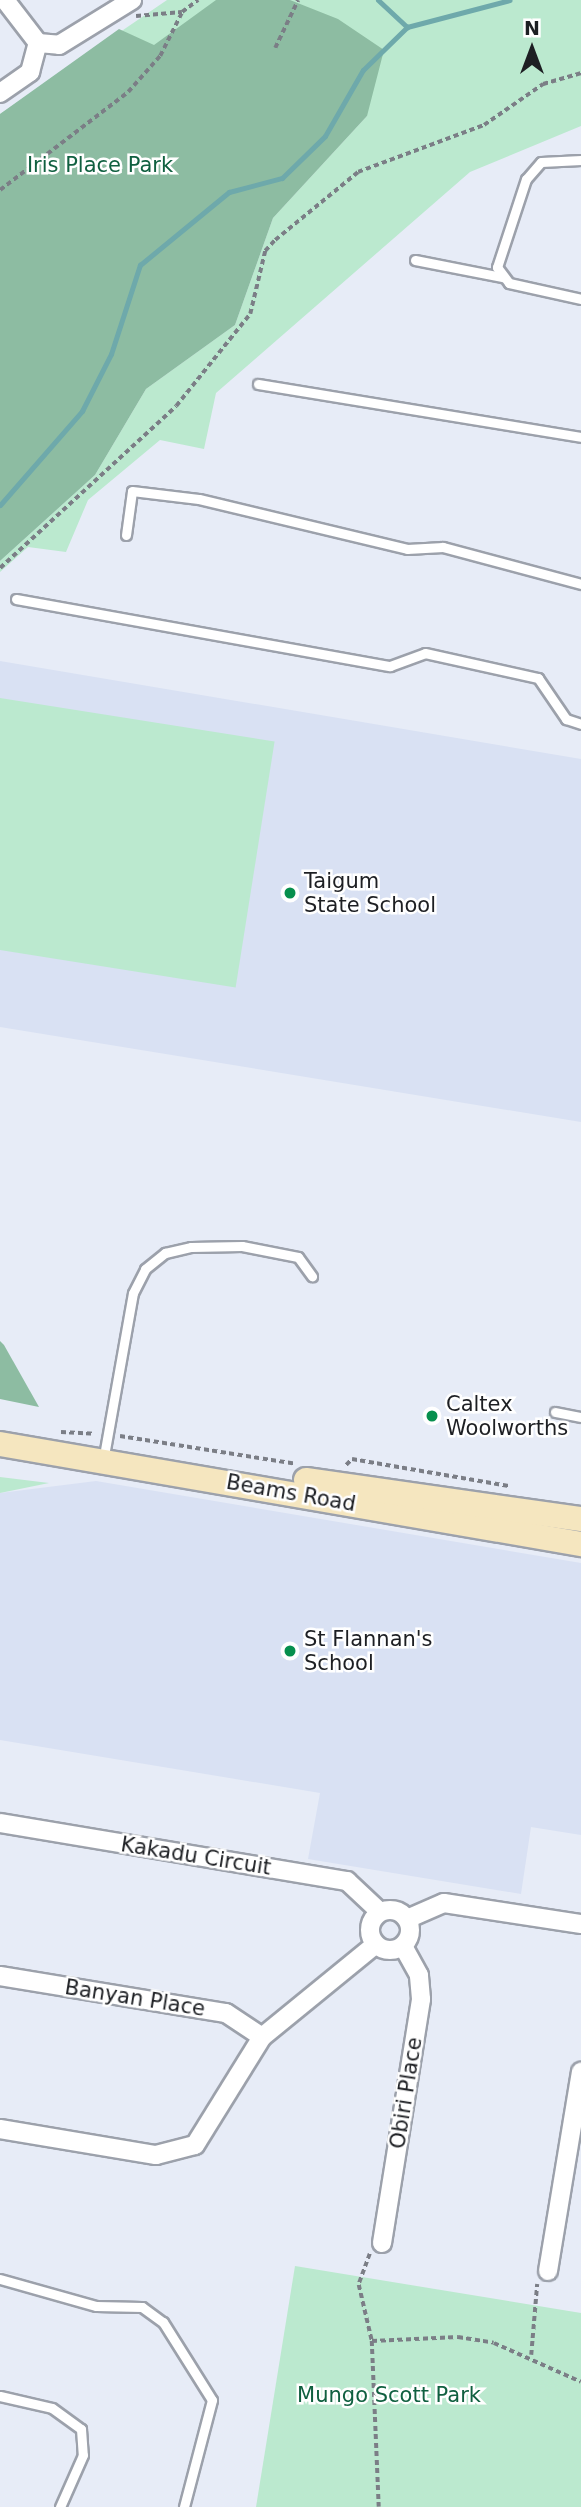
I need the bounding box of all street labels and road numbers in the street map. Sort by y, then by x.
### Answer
street label: Beams Road [224,1469,358,1517]
street label: Kakadu Circuit [119,1832,273,1880]
street label: Banyan Place [63,1974,207,2022]
street label: Obiri Place [385,2035,427,2151]

